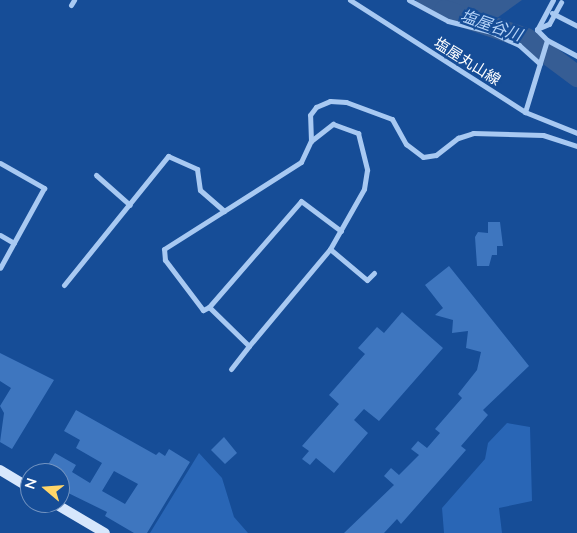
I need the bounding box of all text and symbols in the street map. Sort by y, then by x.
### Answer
water label: 塩屋谷川 [458,7,524,45]
street label: 塩屋丸山線 [430,34,504,90]
north arrow [20,463,70,513]
text: N [21,476,42,491]

